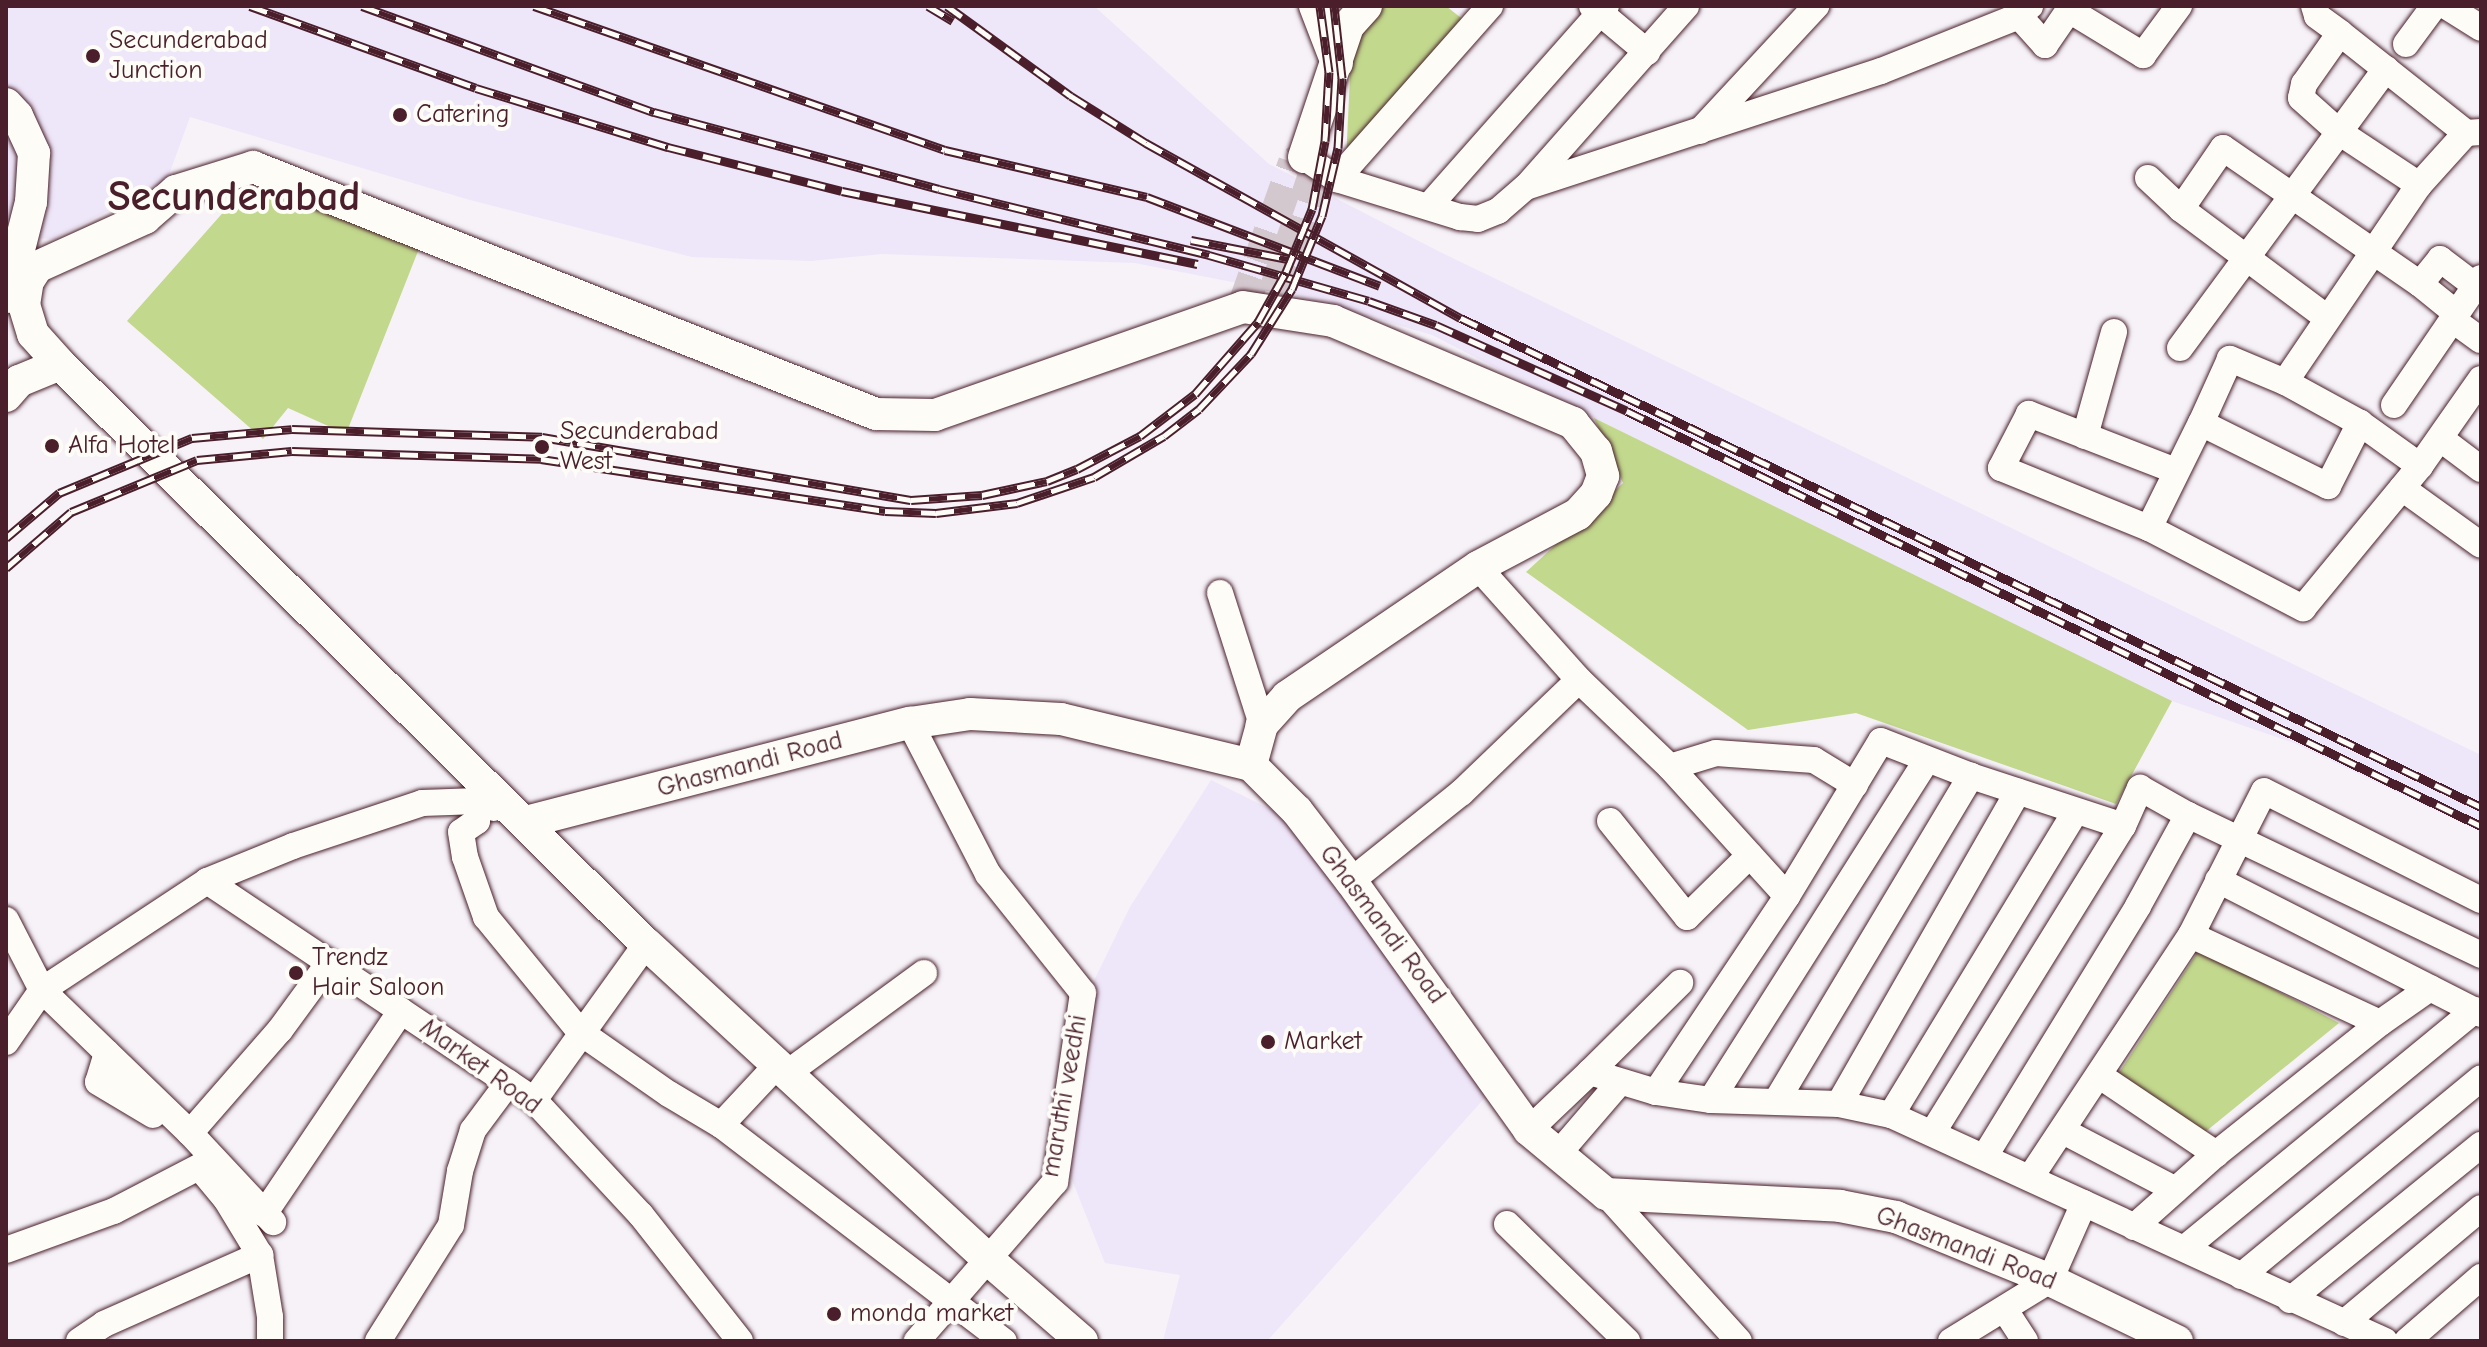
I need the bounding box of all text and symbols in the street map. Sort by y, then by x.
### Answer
place label: Secunderabad Junction [109,25,268,86]
marker: Secunderabad Junction [84,47,102,65]
place label: Catering [416,99,509,131]
marker: Catering [391,106,409,124]
district label: Secunderabad [108,172,360,222]
place label: Secunderabad West [560,416,719,478]
place label: Alfa Hotel [68,430,175,462]
marker: Secunderabad West [531,436,553,458]
marker: Alfa Hotel [43,437,61,455]
street label: Ghasmandi Road [654,725,846,805]
street label: Ghasmandi Road [1312,840,1452,1010]
place label: Trendz Hair Saloon [312,942,444,1004]
marker: Trendz Hair Saloon [287,964,305,982]
street label: Market Road [413,1012,547,1122]
street label: maruthi veedhi [1035,1012,1095,1180]
place label: Market [1284,1026,1362,1058]
marker: Market [1259,1033,1277,1051]
street label: Ghasmandi Road [1871,1200,2061,1298]
place label: monda market [850,1298,1013,1330]
marker: monda market [825,1305,843,1323]

